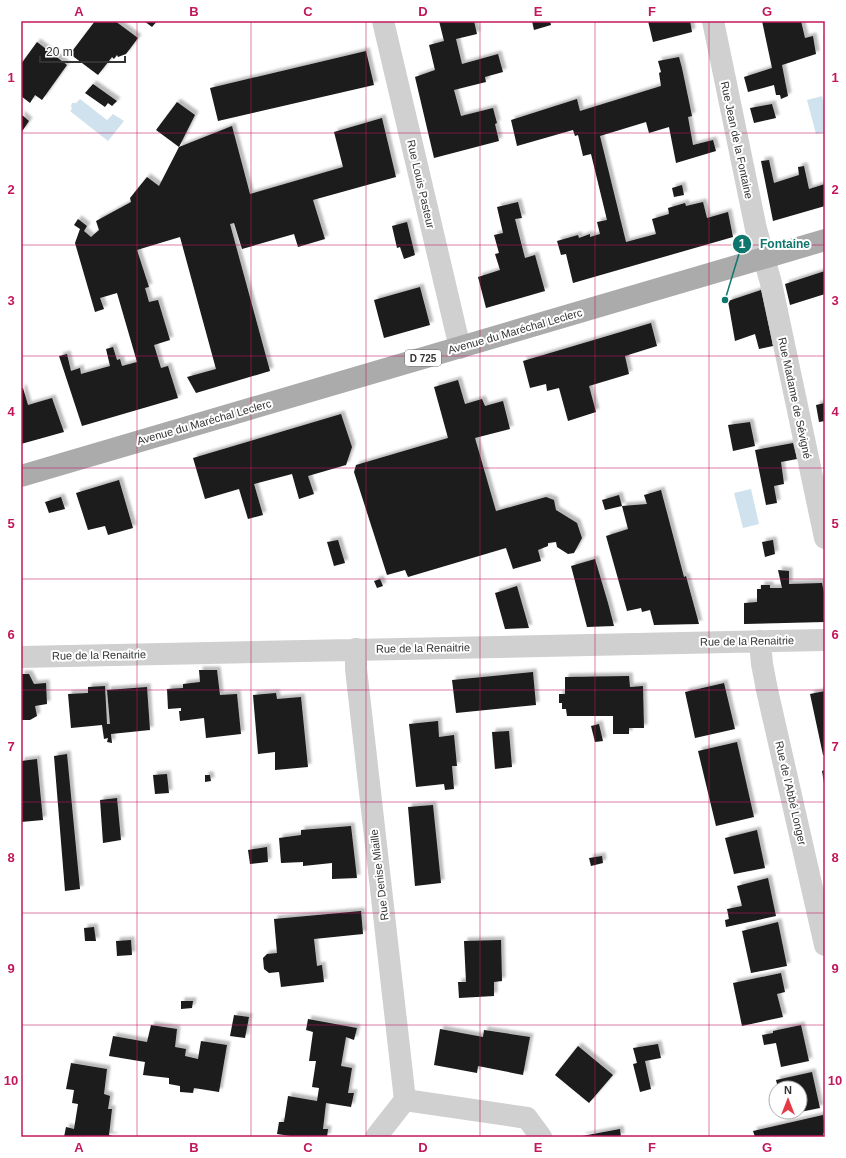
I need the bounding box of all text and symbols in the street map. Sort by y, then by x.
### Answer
text: A [74,4,84,19]
text: B [189,4,199,19]
text: C [303,4,313,19]
text: D [418,4,428,19]
text: E [534,4,543,19]
text: F [648,4,656,19]
text: G [762,4,772,19]
scale bar [40,38,125,64]
text: 20 m [46,45,73,59]
text: 1 [7,70,15,85]
text: 1 [831,70,839,85]
street label: Rue Jean de la Fontaine [719,80,755,200]
street label: Rue Louis Pasteur [405,139,437,230]
text: 2 [7,182,15,197]
text: 2 [831,182,839,197]
callout: Fontaine [732,232,818,256]
text: 1 [739,237,746,251]
text: Fontaine [760,237,810,251]
text: 3 [7,293,15,308]
text: 3 [831,293,839,308]
street label: Avenue du Maréchal Leclerc [446,306,584,356]
street label: Rue Madame de Sévigné [776,336,814,460]
road number: D 725 [405,350,441,366]
street label: Avenue du Maréchal Leclerc [135,397,273,447]
text: 4 [7,404,15,419]
text: 4 [831,404,839,419]
text: 5 [7,516,15,531]
text: 5 [831,516,839,531]
text: 6 [7,627,15,642]
text: 6 [831,627,839,642]
street label: Rue de la Renaitrie [700,634,794,648]
street label: Rue de la Renaitrie [376,641,470,655]
street label: Rue de la Renaitrie [52,648,146,662]
text: 7 [7,739,15,754]
text: 7 [831,739,839,754]
street label: Rue de l’Abbé Longer [773,740,809,847]
street label: Rue Denise Miaille [367,829,391,921]
text: 8 [7,850,15,865]
text: 8 [831,850,839,865]
text: 9 [7,961,15,976]
text: 9 [831,961,839,976]
text: 10 [4,1073,18,1088]
text: 10 [828,1073,842,1088]
north arrow [768,1080,808,1120]
text: N [784,1084,792,1096]
text: A [74,1140,84,1155]
text: B [189,1140,199,1155]
text: C [303,1140,313,1155]
text: D [418,1140,428,1155]
text: E [534,1140,543,1155]
text: F [648,1140,656,1155]
text: G [762,1140,772,1155]

